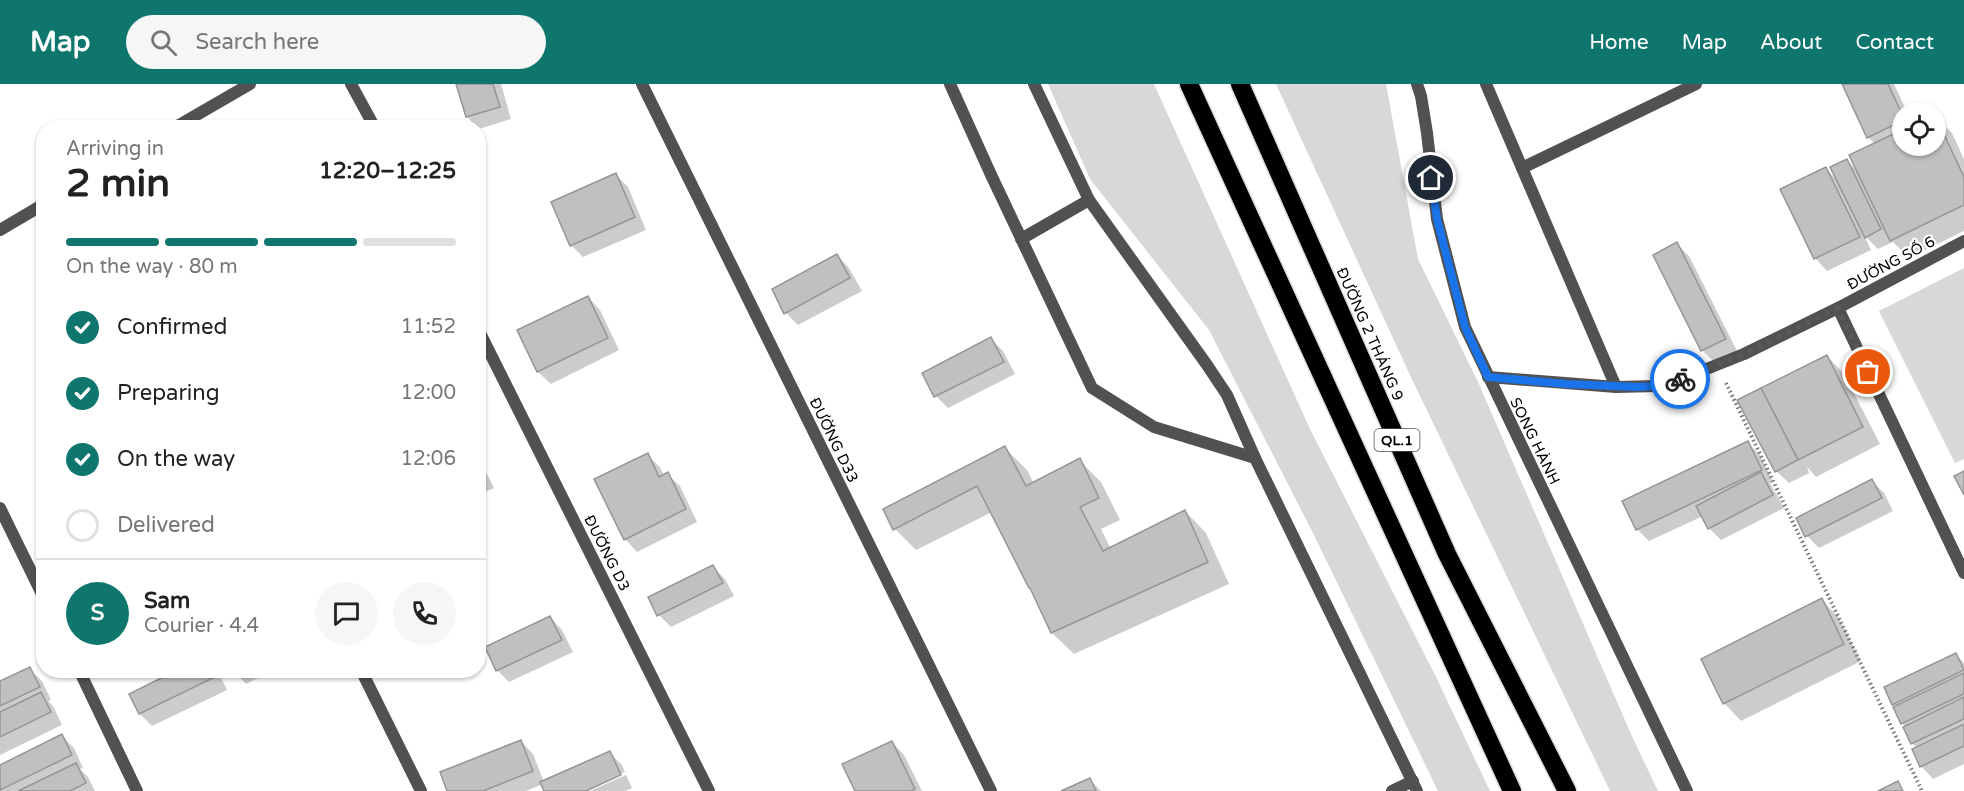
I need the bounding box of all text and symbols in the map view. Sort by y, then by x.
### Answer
search box [126,15,546,69]
text: Map [30,25,90,59]
icon: search [147,26,180,59]
text: Search here [195,29,319,55]
text: Home [1589,30,1649,55]
text: Map [1682,30,1727,55]
text: About [1760,30,1822,55]
text: Contact [1855,30,1934,55]
map controls [1892,102,1946,156]
button: locate [1892,102,1946,156]
text: Arriving in [66,137,164,161]
pin [1405,152,1456,203]
text: 12:20–12:25 [319,158,456,184]
text: 2 min [66,160,170,207]
icon: home [1414,161,1447,194]
street label: ĐƯỜNG SỐ 6 [1843,231,1938,294]
text: On the way · 80 m [66,255,238,279]
street label: ĐƯỜNG 2 THÁNG 9 [1333,265,1407,403]
icon: check [66,311,99,344]
text: Confirmed [117,314,227,340]
text: 11:52 [401,315,456,339]
pin [1842,346,1893,397]
courier [1650,349,1710,409]
icon: bag [1851,355,1884,388]
icon: bike [1664,363,1697,396]
icon: check [66,377,99,410]
text: Preparing [117,380,220,406]
text: 12:00 [401,381,456,405]
street label: ĐƯỜNG D33 [806,395,862,485]
street label: SONG HÀNH [1506,395,1564,487]
road number: QL.1 [1374,429,1420,451]
icon: check [66,443,99,476]
text: On the way [117,446,235,472]
text: 12:06 [401,447,456,471]
text: Delivered [117,512,215,538]
street label: ĐƯỜNG D3 [580,512,634,594]
button: chat [315,582,378,645]
button: phone [393,582,456,645]
text: Sam [144,588,190,614]
text: S [91,600,104,626]
text: Courier · 4.4 [144,614,259,638]

